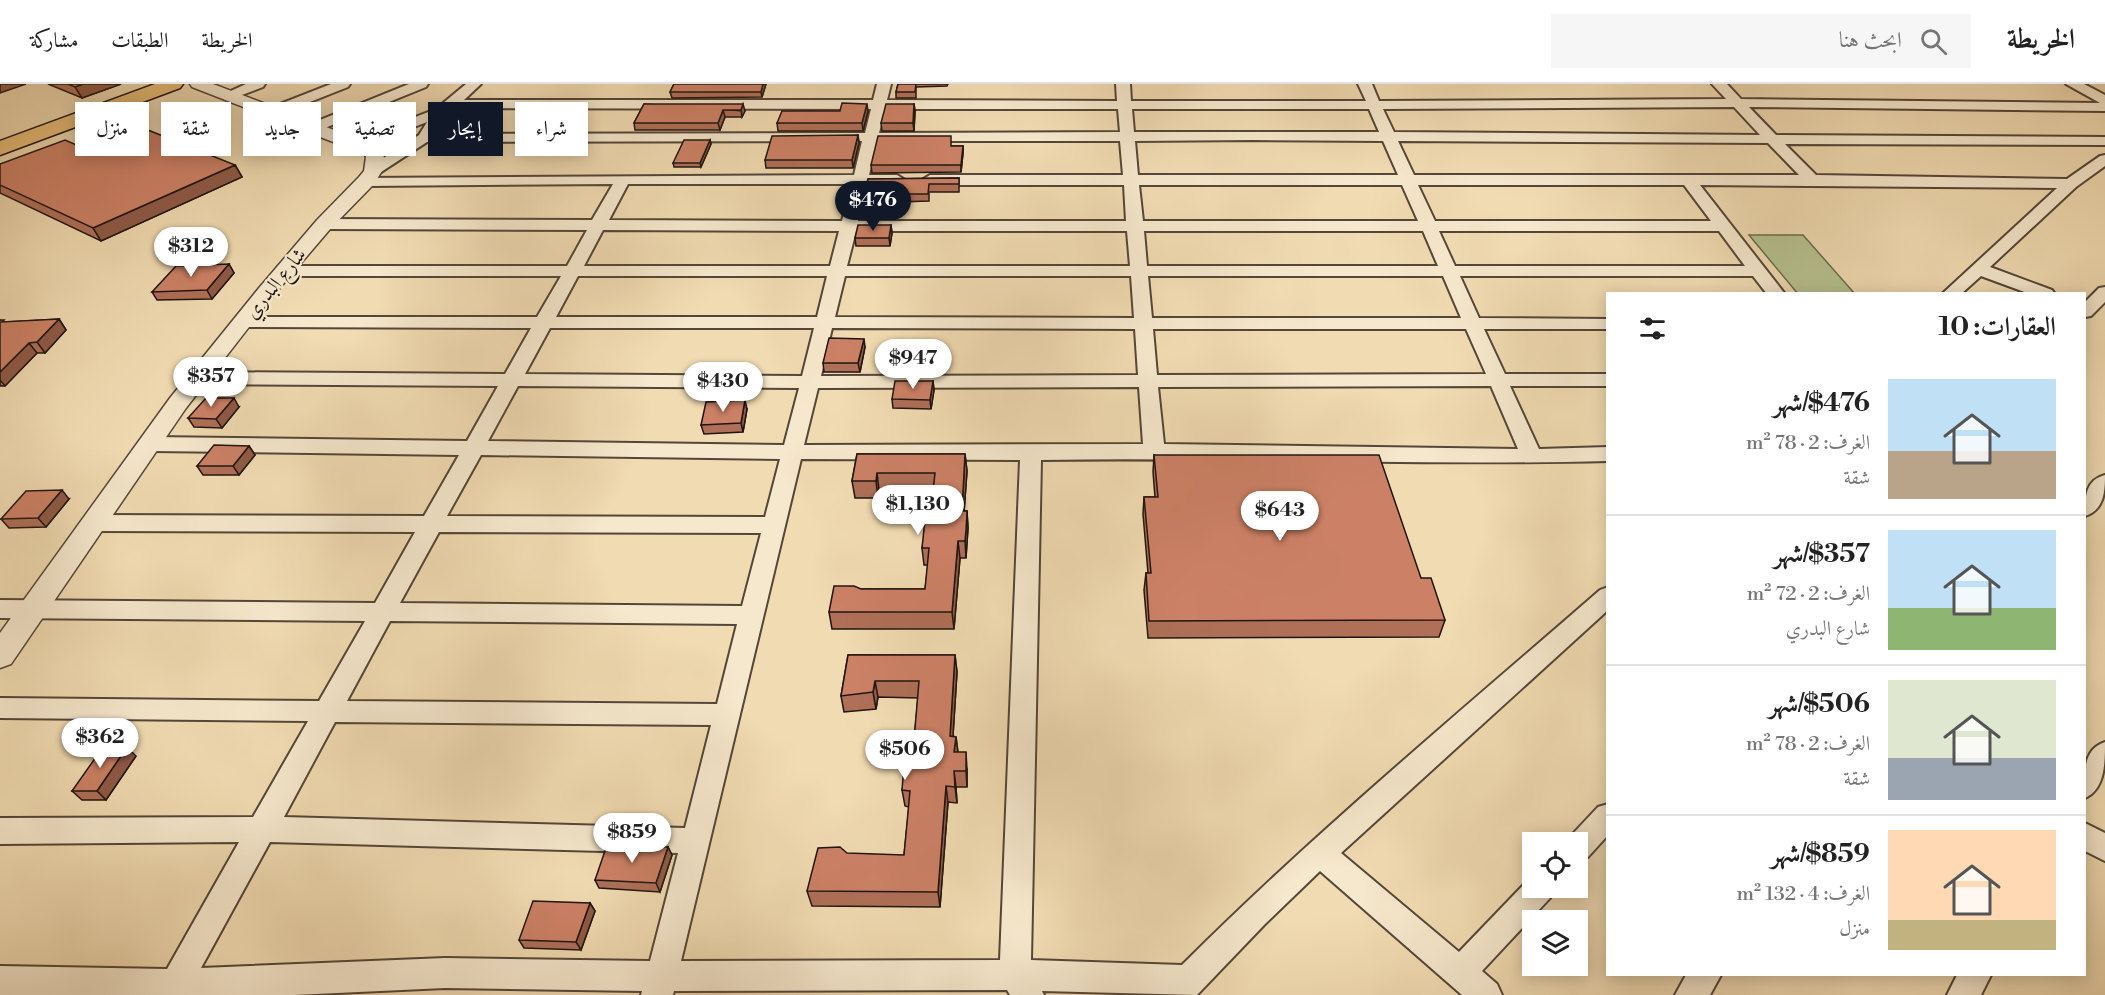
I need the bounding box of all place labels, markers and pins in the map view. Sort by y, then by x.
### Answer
pin: $476 [837,181,909,232]
pin: $312 [155,227,227,278]
pin: $947 [877,339,949,390]
pin: $357 [175,357,247,408]
pin: $430 [687,362,759,413]
pin: $1,130 [869,485,967,536]
pin: $643 [1244,491,1316,542]
pin: $362 [64,718,136,769]
pin: $506 [869,730,941,781]
pin: $859 [596,813,668,864]

